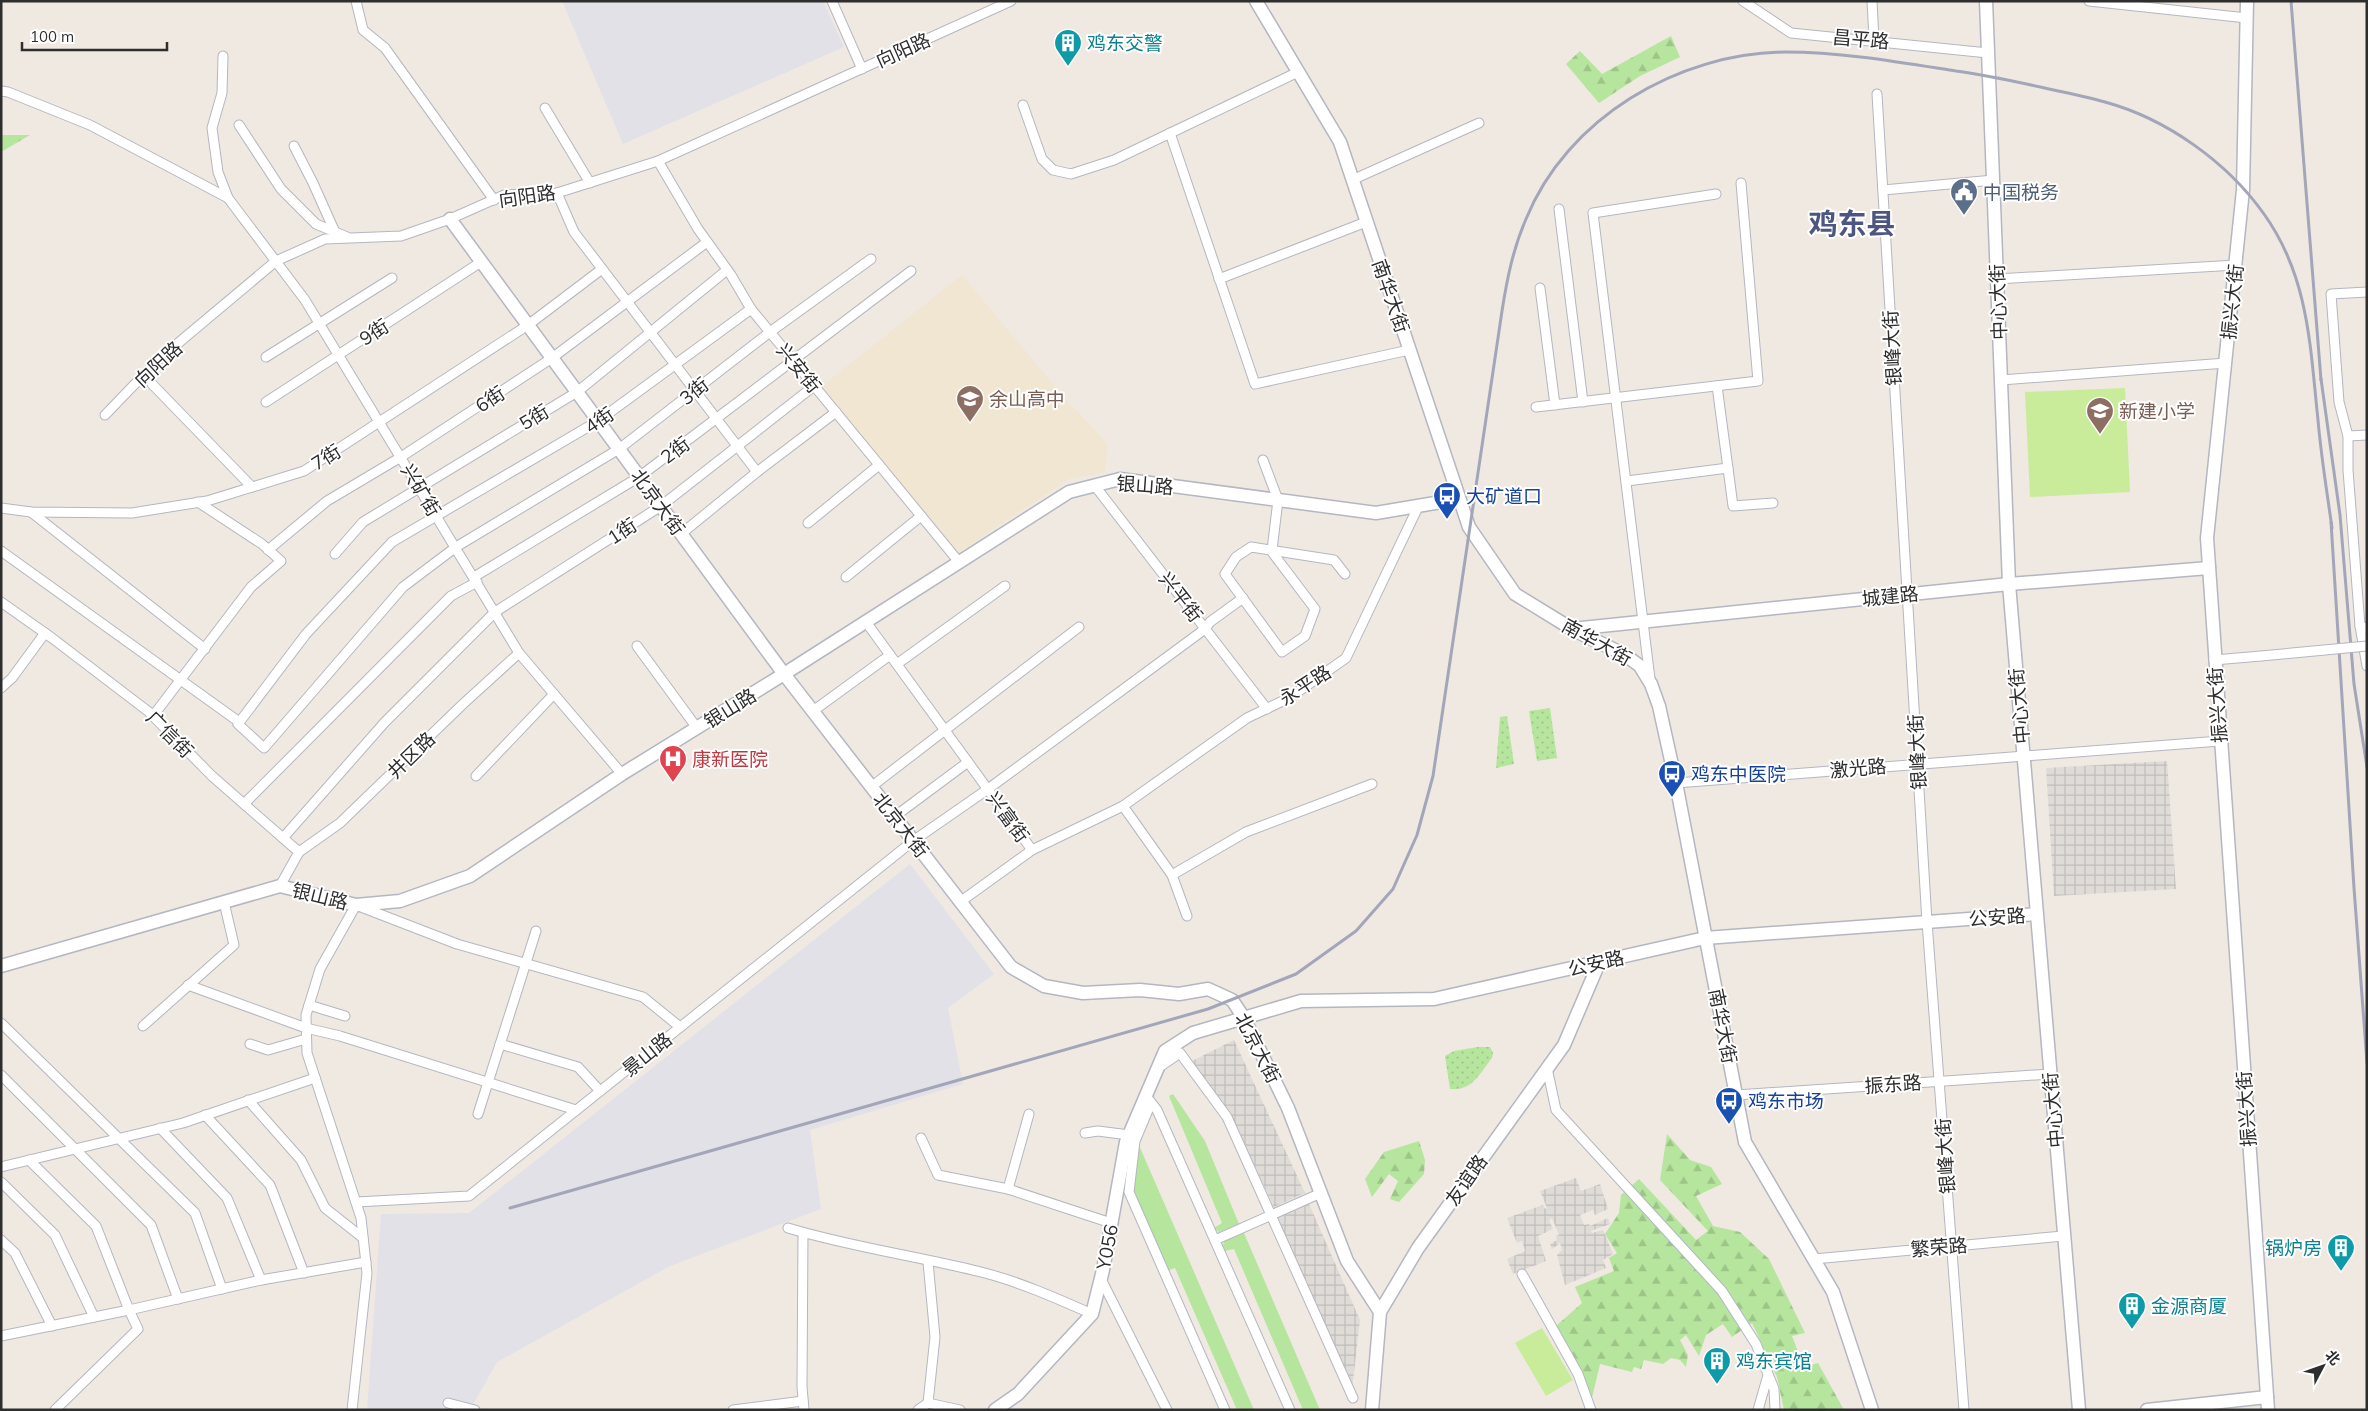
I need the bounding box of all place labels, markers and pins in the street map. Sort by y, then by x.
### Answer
building icon: 鸡东交警 [1053,28,1083,67]
place label: 鸡东交警 [1087,31,1163,55]
public building icon: 中国税务 [1949,177,1979,216]
place label: 中国税务 [1983,180,2059,204]
school or university icon: 余山高中 [955,384,985,423]
place label: 余山高中 [989,387,1065,411]
school or university icon: 新建小学 [2085,396,2115,435]
place label: 新建小学 [2119,399,2195,423]
bus stop icon: 大矿道口 [1432,481,1462,520]
place label: 大矿道口 [1466,484,1542,508]
hospital icon: 康新医院 [658,744,688,783]
place label: 康新医院 [692,747,768,771]
bus stop icon: 鸡东中医院 [1657,759,1687,798]
place label: 鸡东中医院 [1691,762,1786,786]
bus stop icon: 鸡东市场 [1714,1086,1744,1125]
place label: 鸡东市场 [1748,1089,1824,1113]
building icon: 锅炉房 [2326,1233,2356,1272]
place label: 锅炉房 [2265,1236,2322,1260]
building icon: 金源商厦 [2117,1291,2147,1330]
place label: 金源商厦 [2151,1294,2227,1318]
building icon: 鸡东宾馆 [1702,1346,1732,1385]
place label: 鸡东宾馆 [1736,1349,1812,1373]

